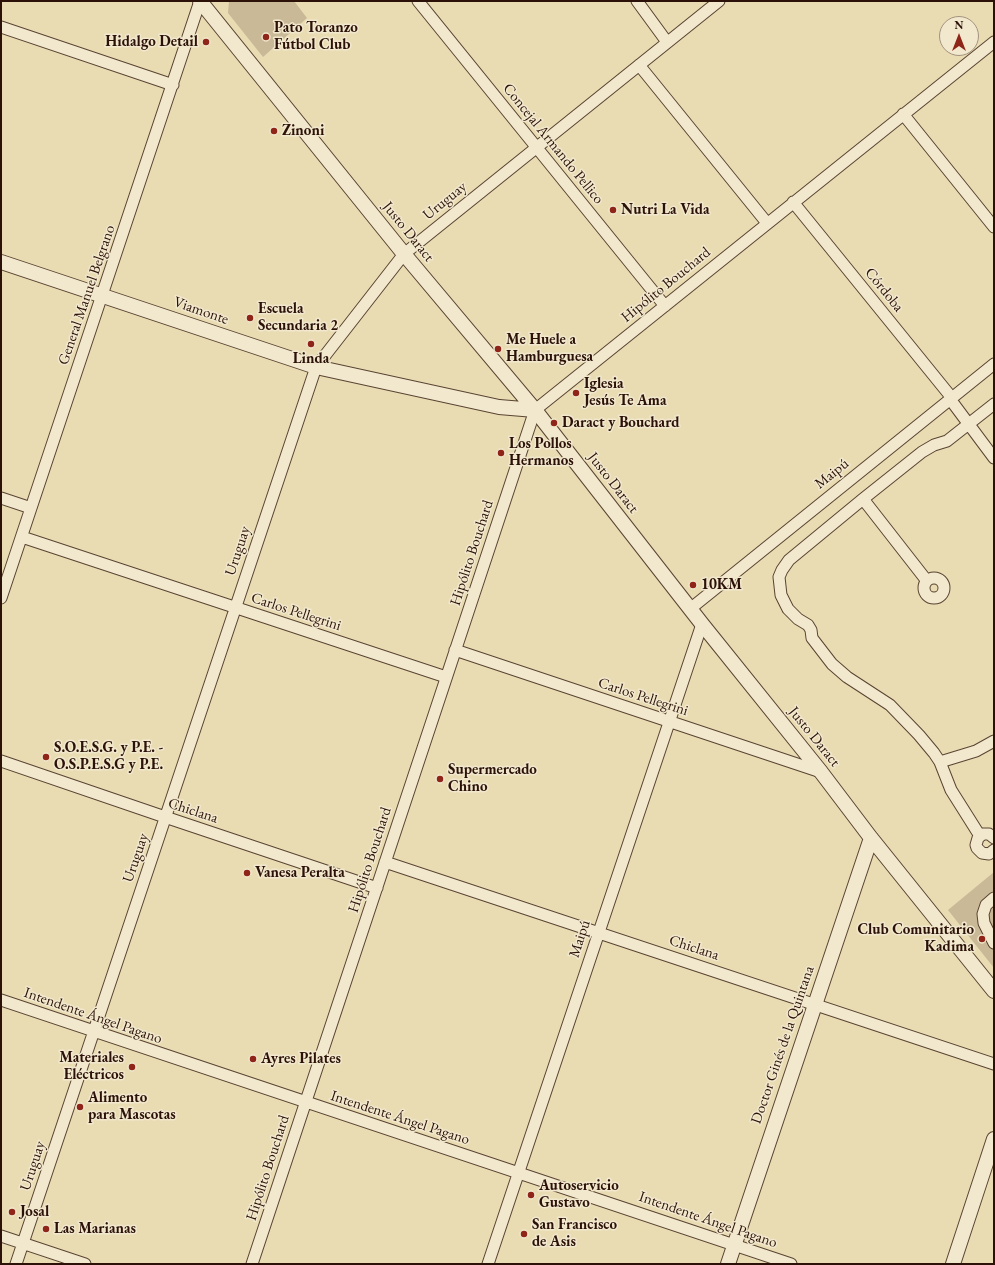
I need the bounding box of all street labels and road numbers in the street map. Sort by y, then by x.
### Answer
street label: Concejal Armando Pellico [499,80,607,208]
street label: Uruguay [420,178,470,224]
street label: Justo Daract [378,198,438,266]
street label: General Manuel Belgrano [55,223,119,367]
street label: Hipólito Bouchard [618,243,714,327]
street label: Córdoba [861,264,907,316]
street label: Viamonte [171,293,231,329]
street label: Justo Daract [584,449,642,517]
street label: Maipú [811,455,853,493]
street label: Hipólito Bouchard [446,498,498,608]
street label: Uruguay [222,524,254,578]
street label: Carlos Pellegrini [249,589,343,635]
street label: Carlos Pellegrini [596,674,690,720]
street label: Justo Daract [784,703,844,771]
street label: Chiclana [166,794,220,828]
street label: Hipólito Bouchard [344,805,396,915]
street label: Uruguay [119,831,153,885]
street label: Maipú [565,918,595,960]
street label: Chiclana [667,931,721,965]
street label: Doctor Ginés de la Quintana [748,964,818,1126]
street label: Intendente Ángel Pagano [21,984,165,1048]
street label: Intendente Ángel Pagano [328,1087,472,1149]
street label: Hipólito Bouchard [242,1113,294,1223]
street label: Uruguay [17,1139,49,1193]
street label: Intendente Ángel Pagano [636,1188,780,1252]

